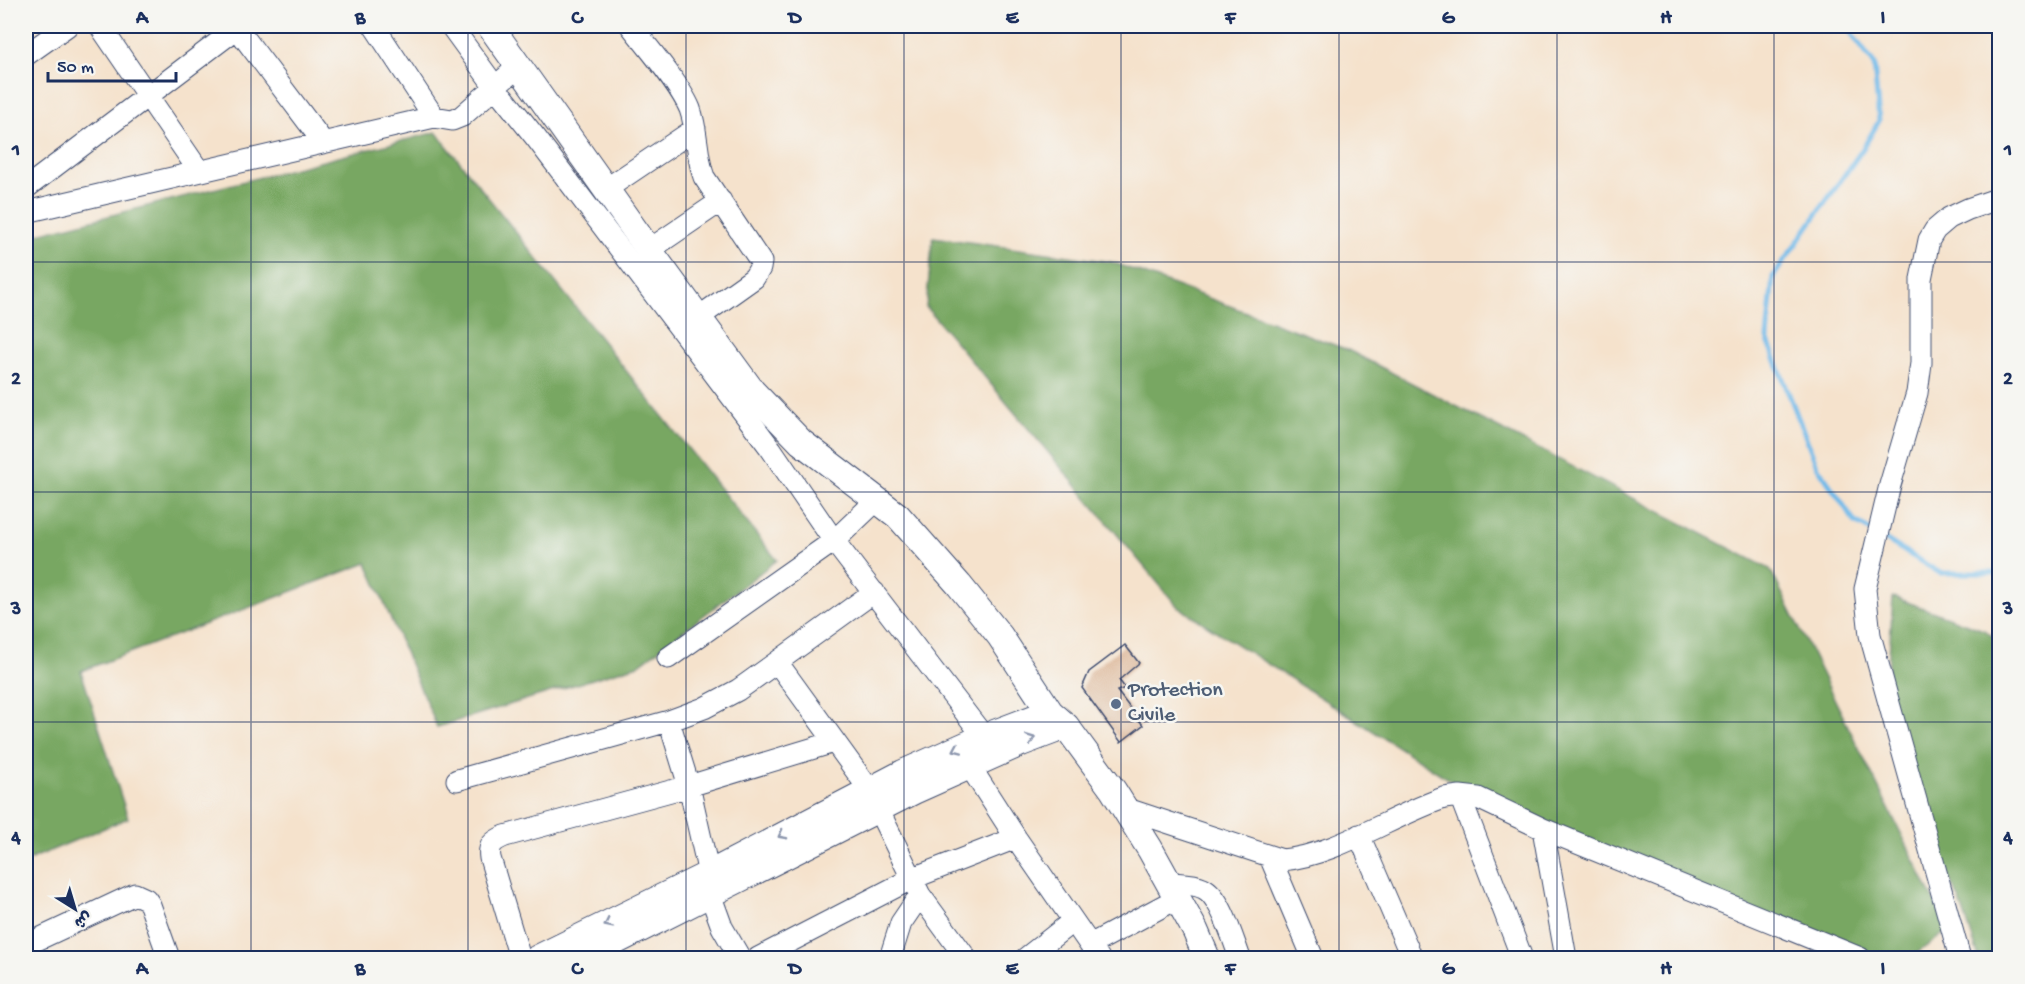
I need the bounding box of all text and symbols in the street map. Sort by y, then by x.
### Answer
text: A [135,8,150,31]
text: B [354,8,366,31]
text: C [571,8,585,31]
text: D [786,8,802,31]
text: E [1006,8,1020,31]
text: F [1224,8,1237,31]
text: G [1442,8,1456,31]
text: H [1660,8,1672,31]
text: I [1881,8,1886,31]
scale bar [48,45,176,83]
text: 50 m [57,58,94,79]
text: 1 [11,140,20,163]
text: 1 [2003,140,2012,163]
text: 2 [11,369,21,392]
text: 2 [2003,369,2013,392]
text: 3 [10,599,21,622]
text: 3 [2002,599,2013,622]
place label: Protection Civile [1127,678,1223,729]
marker: Protection Civile [1109,697,1123,711]
one-way arrow [1025,734,1036,746]
one-way arrow [952,741,963,753]
text: 4 [10,828,21,851]
one-way arrow [778,828,788,839]
text: 4 [2002,828,2013,851]
north arrow [45,879,105,939]
text: ش [69,905,95,931]
one-way arrow [604,917,615,928]
text: A [135,959,150,982]
text: B [354,959,366,982]
text: C [571,959,585,982]
text: D [786,959,802,982]
text: E [1006,959,1020,982]
text: F [1224,959,1237,982]
text: G [1442,959,1456,982]
text: H [1660,959,1672,982]
text: I [1881,959,1886,982]

